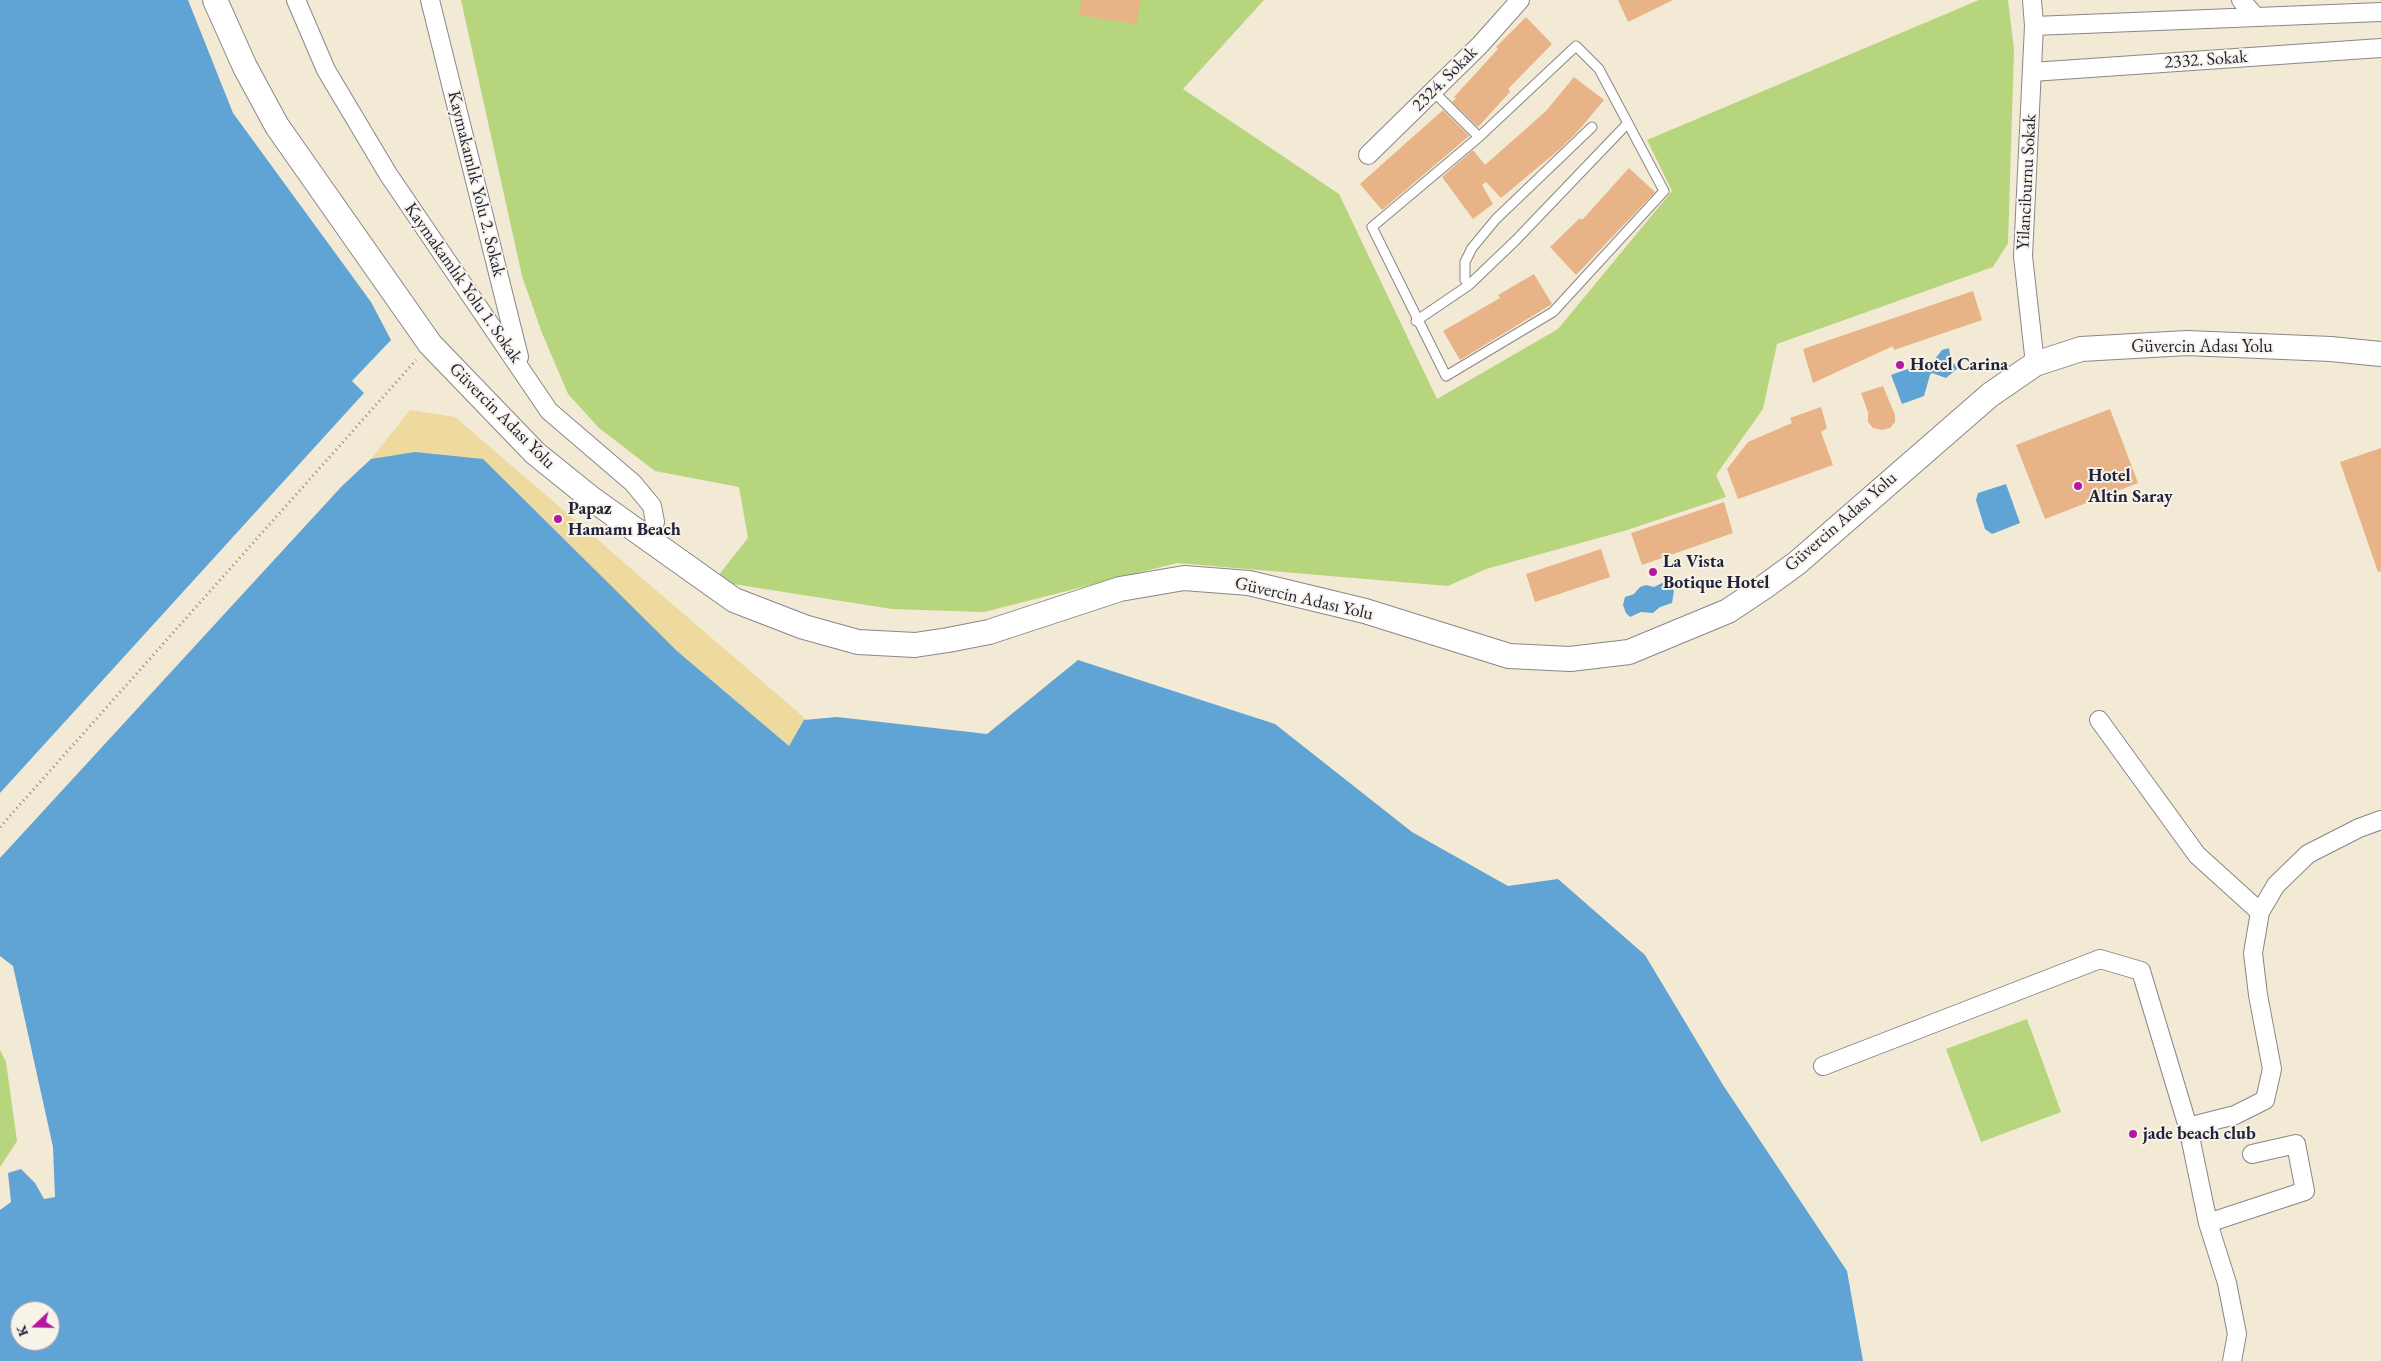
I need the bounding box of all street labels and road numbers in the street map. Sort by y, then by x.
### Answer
street label: 2324. Sokak [1408,42,1482,116]
street label: 2332. Sokak [2164,46,2248,74]
street label: Kaymakamlık Yolu 2. Sokak [442,89,510,279]
street label: Yilanciburnu Sokak [2013,114,2041,250]
street label: Kaymakamlık Yolu 1. Sokak [399,199,527,367]
street label: Güvercin Adası Yolu [2131,336,2273,358]
street label: Güvercin Adası Yolu [444,358,560,474]
street label: Güvercin Adası Yolu [1781,467,1901,577]
street label: Güvercin Adası Yolu [1233,573,1375,625]

